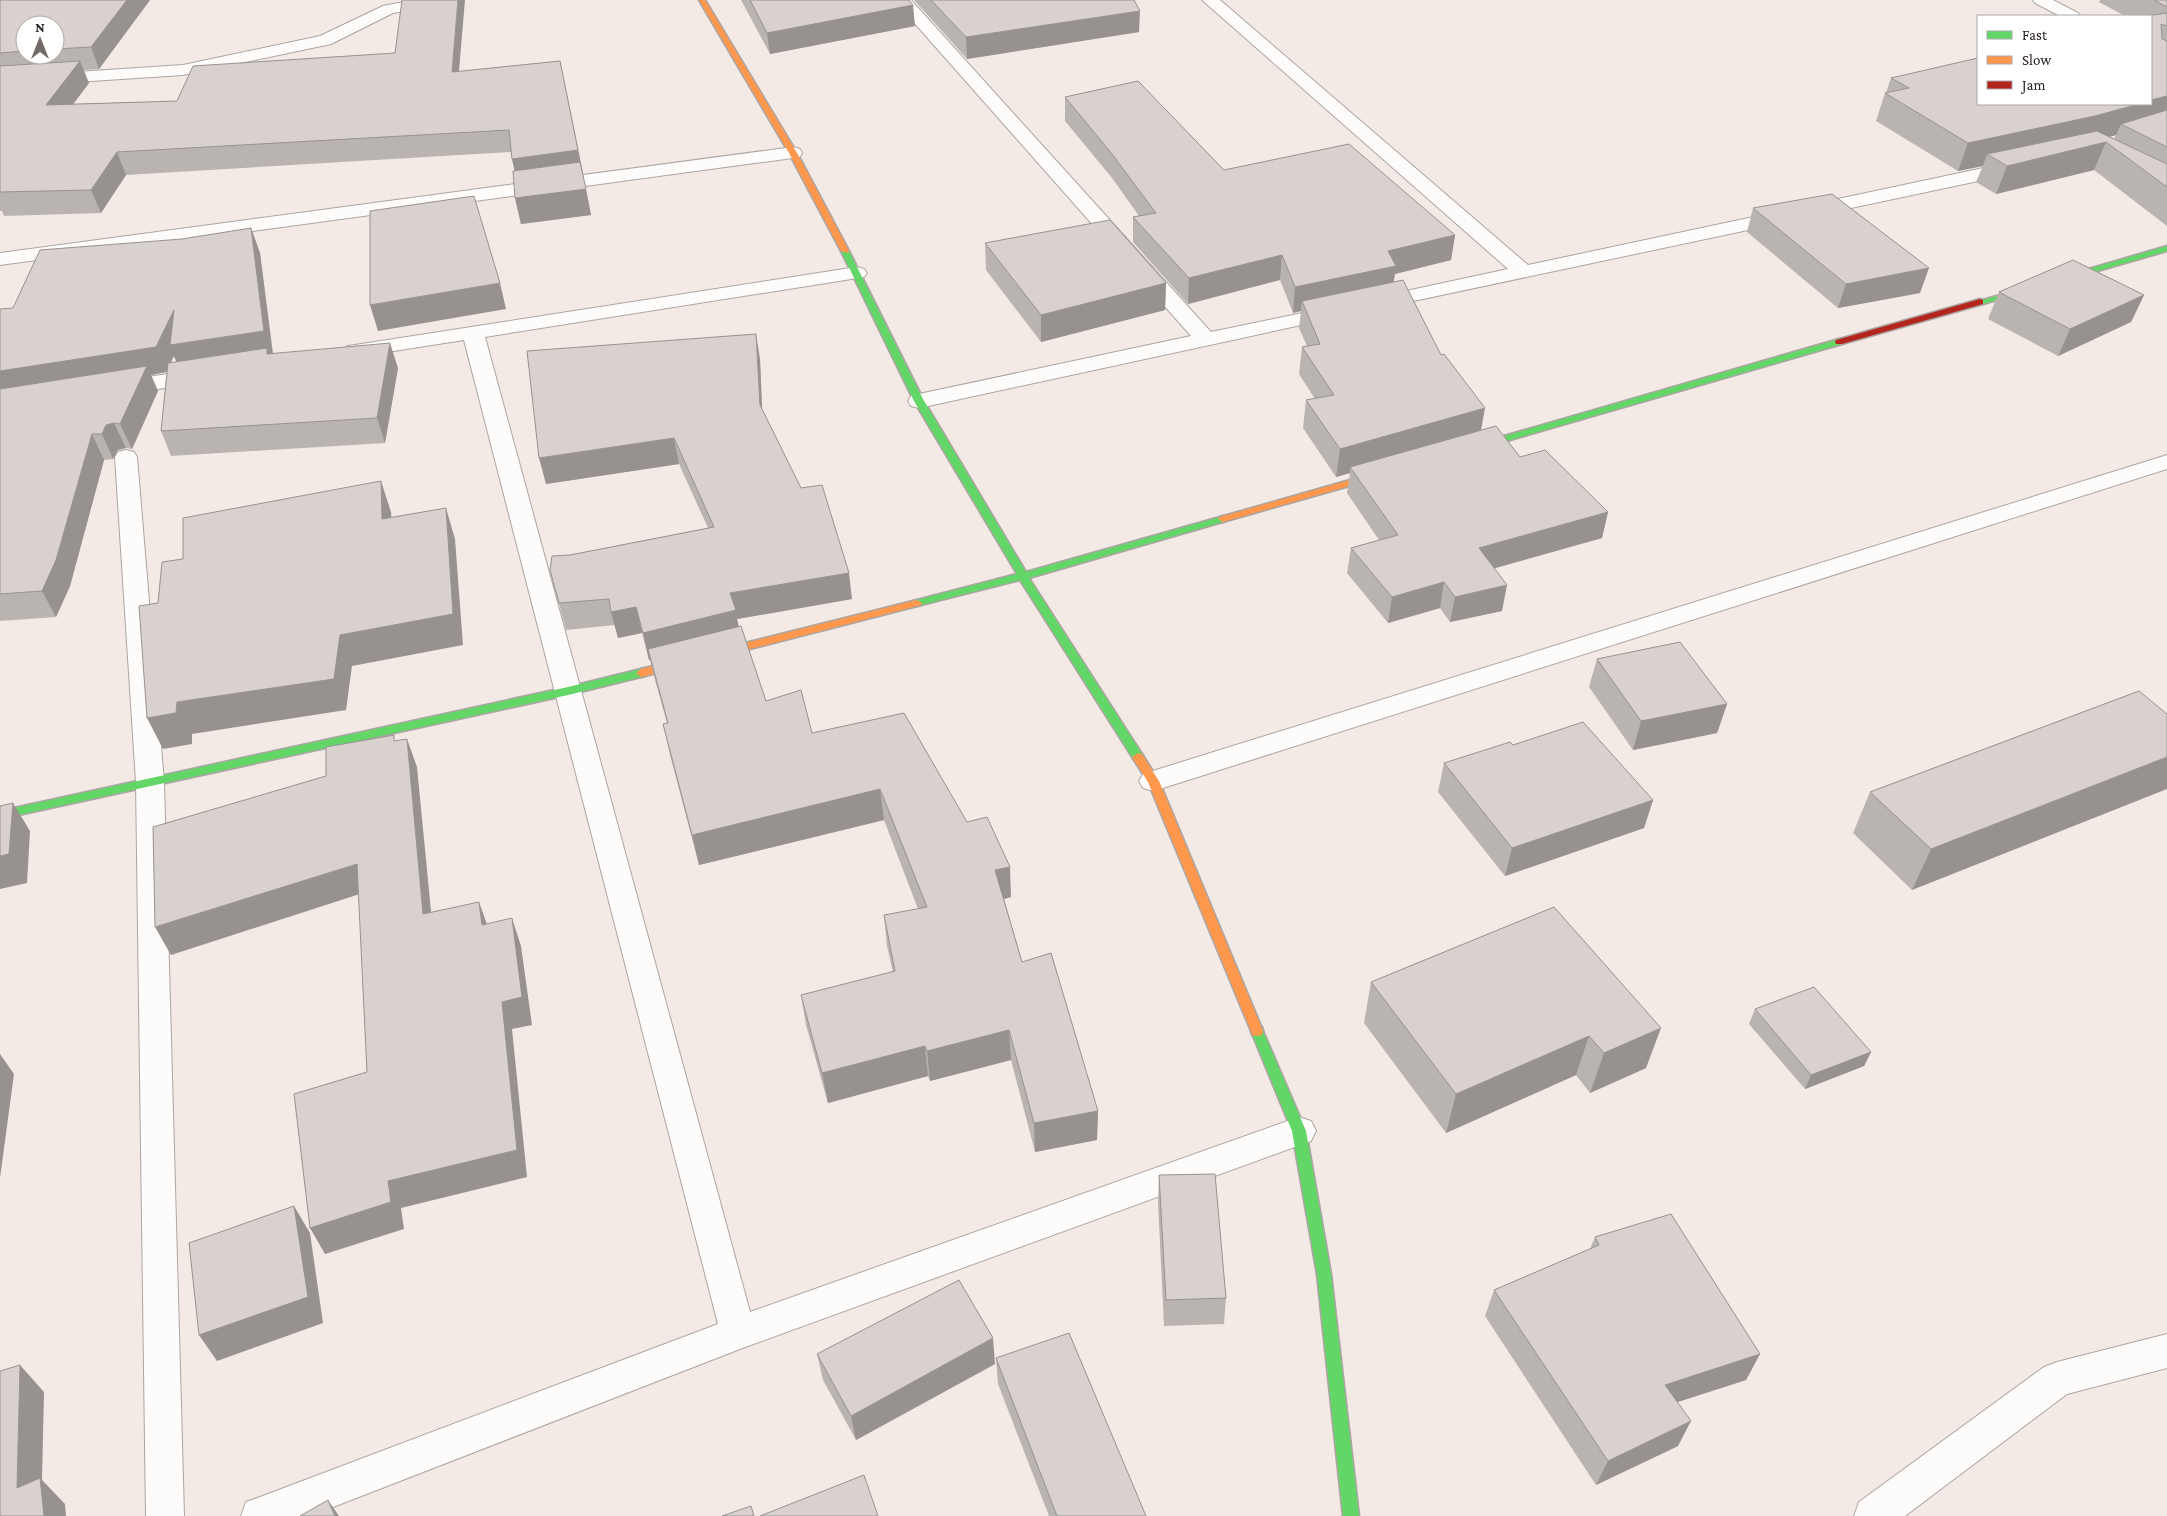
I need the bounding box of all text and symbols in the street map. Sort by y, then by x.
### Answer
north arrow [15,15,65,65]
legend [1977,15,2152,105]
text: N [35,19,45,35]
text: Fast [2022,27,2048,43]
text: Slow [2022,52,2052,68]
text: Jam [2020,77,2045,94]

